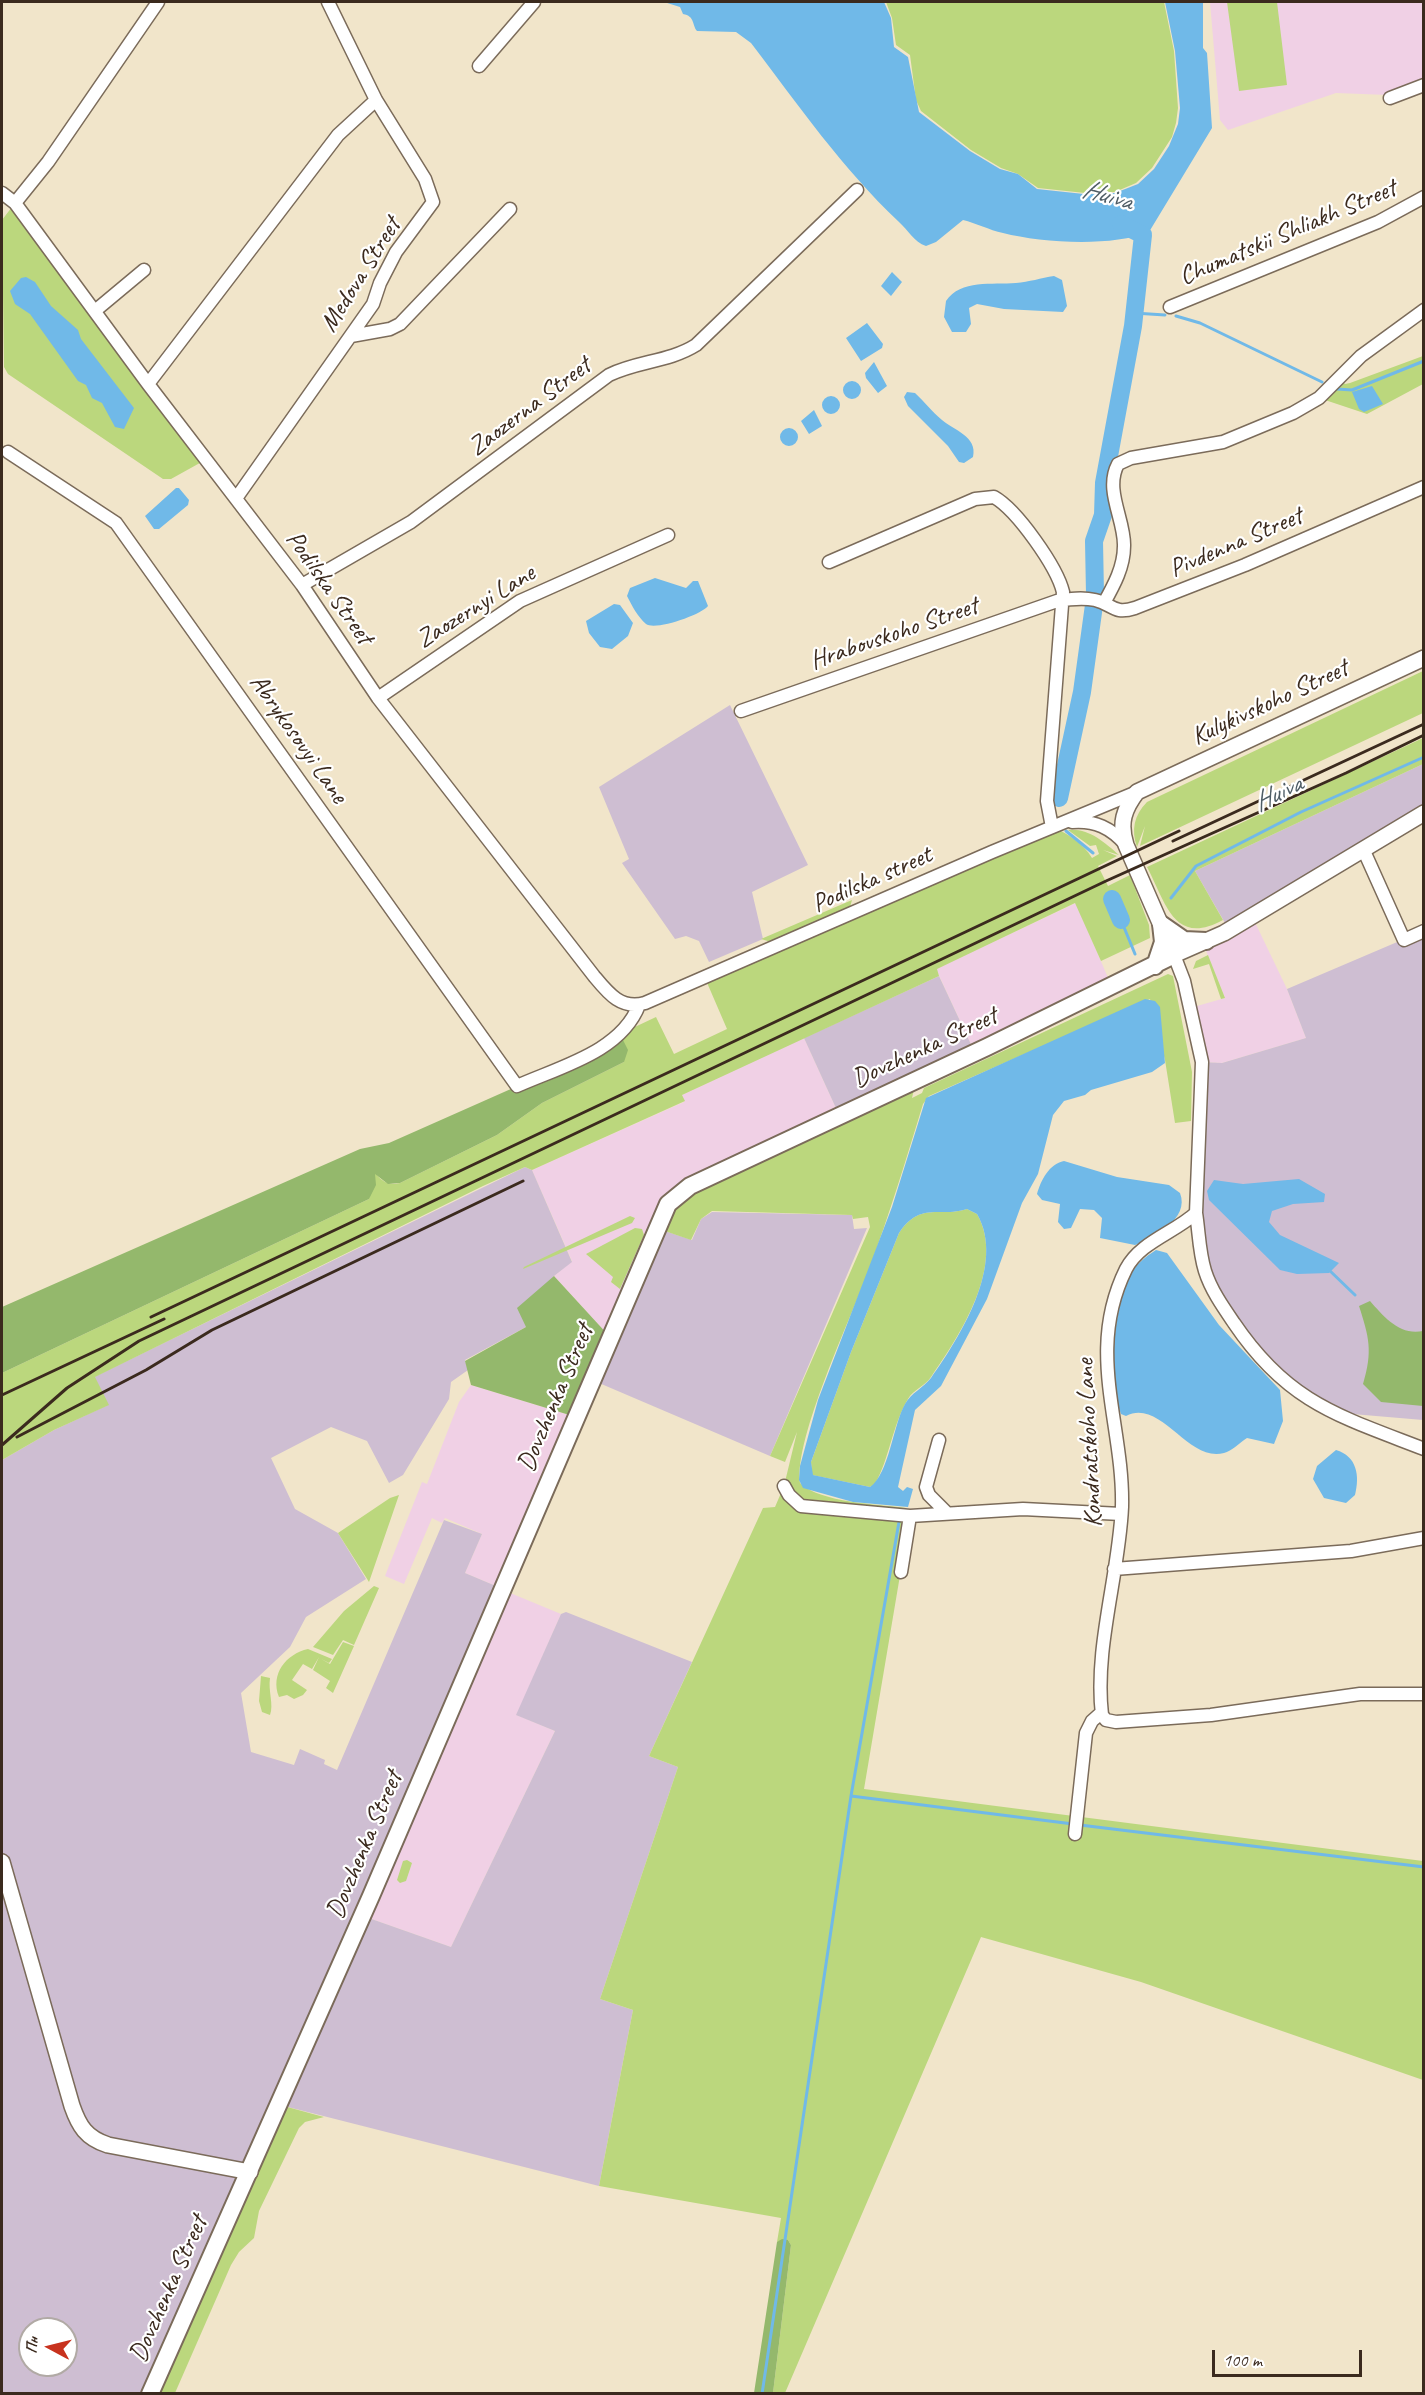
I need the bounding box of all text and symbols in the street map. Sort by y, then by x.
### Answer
street label: Chumatskii Shliakh Street [1175,173,1401,293]
water label: Huiva [1078,174,1136,218]
street label: Medova Street [314,212,408,338]
street label: Zaozerna Street [462,351,598,463]
street label: Pivdenna Street [1165,501,1307,585]
street label: Podilska Street [278,525,380,651]
street label: Zaozernyi Lane [411,558,541,656]
street label: Hrabovskoho Street [806,591,982,677]
street label: Kulykivskoho Street [1187,653,1353,753]
street label: Abrykosovyi Lane [242,668,354,810]
water label: Huiva [1248,768,1308,820]
street label: Podilska street [807,840,937,920]
street label: Dovzhenka Street [848,1001,1002,1095]
street label: Dovzhenka Street [511,1320,601,1476]
street label: Kondratskoho Lane [1070,1358,1110,1528]
street label: Dovzhenka Street [320,1767,410,1923]
street label: Dovzhenka Street [123,2211,215,2367]
north arrow [18,2317,78,2377]
text: Пн [21,2336,43,2355]
scale bar [1215,2338,1365,2376]
text: 100 m [1223,2349,1262,2371]

